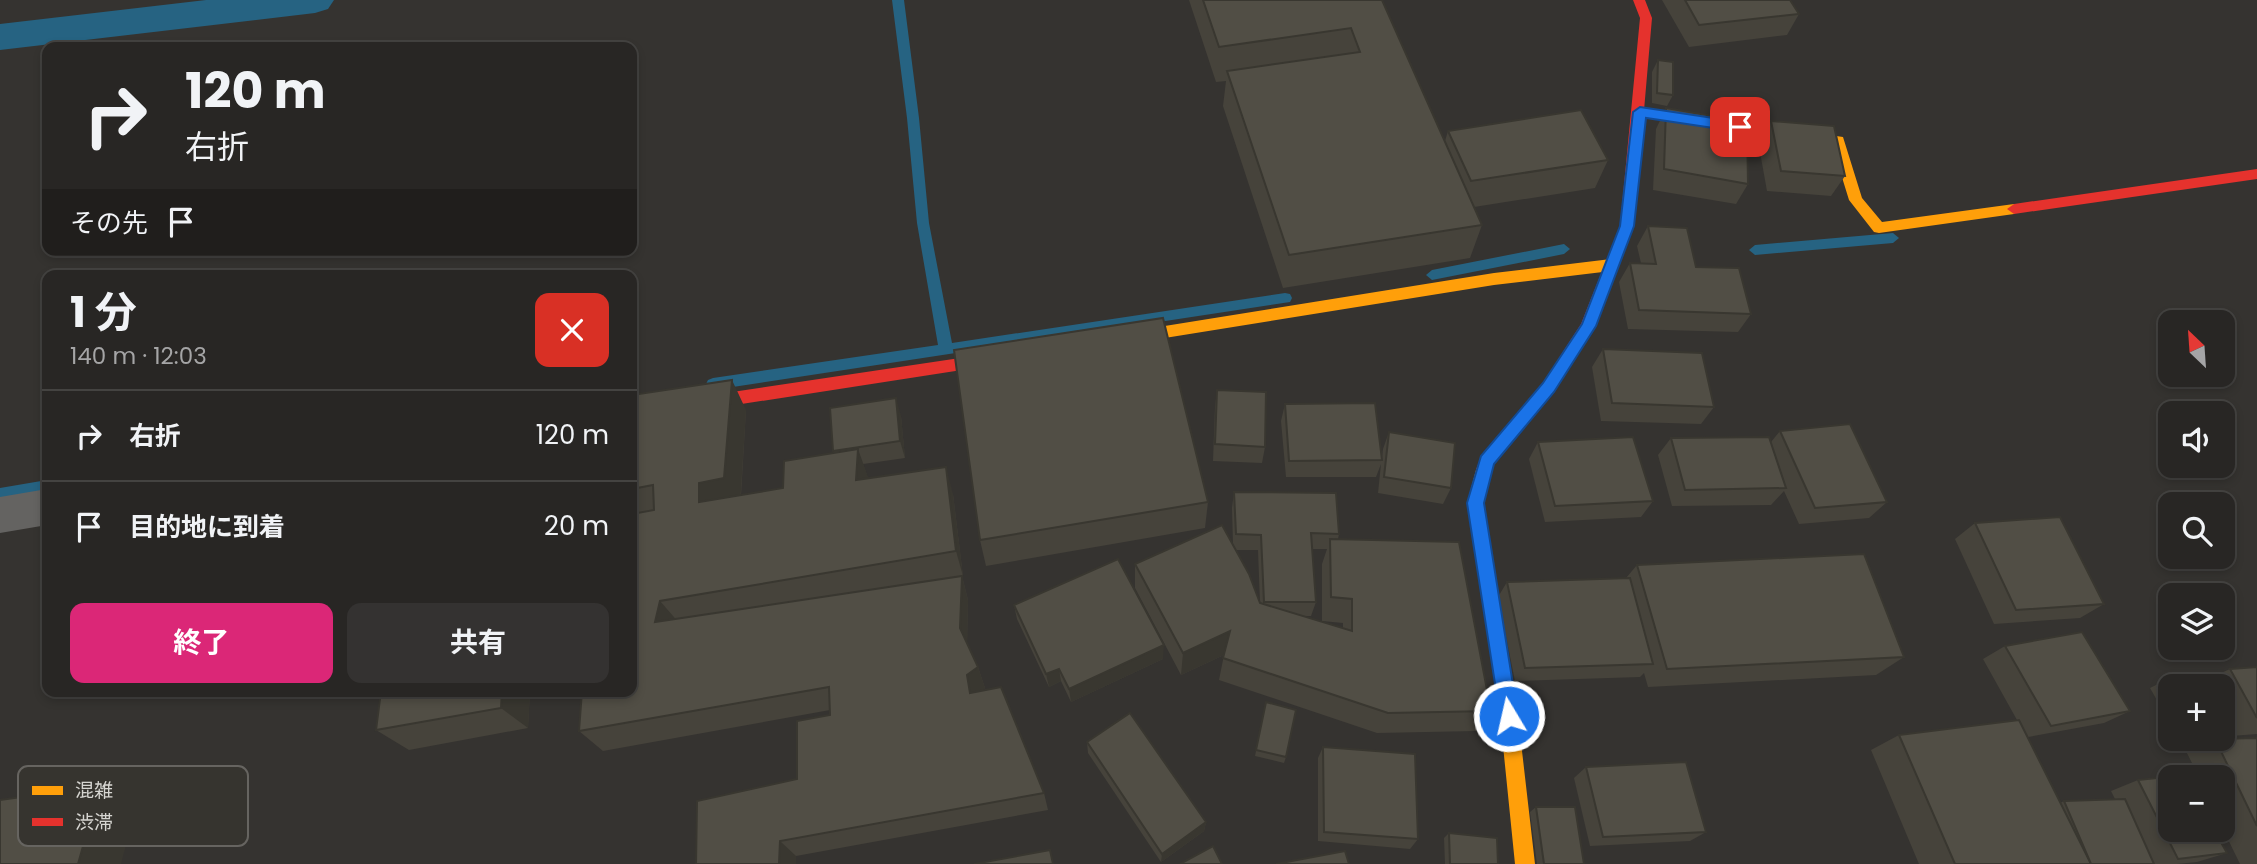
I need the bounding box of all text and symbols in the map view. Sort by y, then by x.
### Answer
text: 120 m [185,57,326,125]
icon: right [70,70,161,161]
pin [1710,97,1770,157]
icon: arrive [1721,108,1759,146]
text: 右折 [185,124,249,169]
icon: arrive [162,203,200,241]
text: その先 [70,205,148,241]
text: 1 分 [70,283,137,342]
button: close [535,293,609,367]
north arrow [2158,310,2235,387]
map controls [2158,310,2235,842]
text: 140 m · 12:03 [70,340,207,372]
button: sound [2158,401,2235,478]
icon: right [70,417,108,455]
text: 120 m [536,417,609,453]
text: 右折 [129,418,181,454]
button: search [2158,492,2235,569]
icon: arrive [70,508,108,546]
text: 20 m [544,508,609,544]
text: 目的地に到着 [129,509,285,545]
button: layers [2158,583,2235,660]
button: 終了 [70,603,333,683]
button: 共有 [347,603,609,683]
button: + [2158,674,2235,751]
position arrow [1472,679,1546,753]
button: − [2158,765,2235,842]
legend [18,766,248,846]
text: 混雑 [75,777,113,804]
text: 渋滞 [75,809,113,836]

